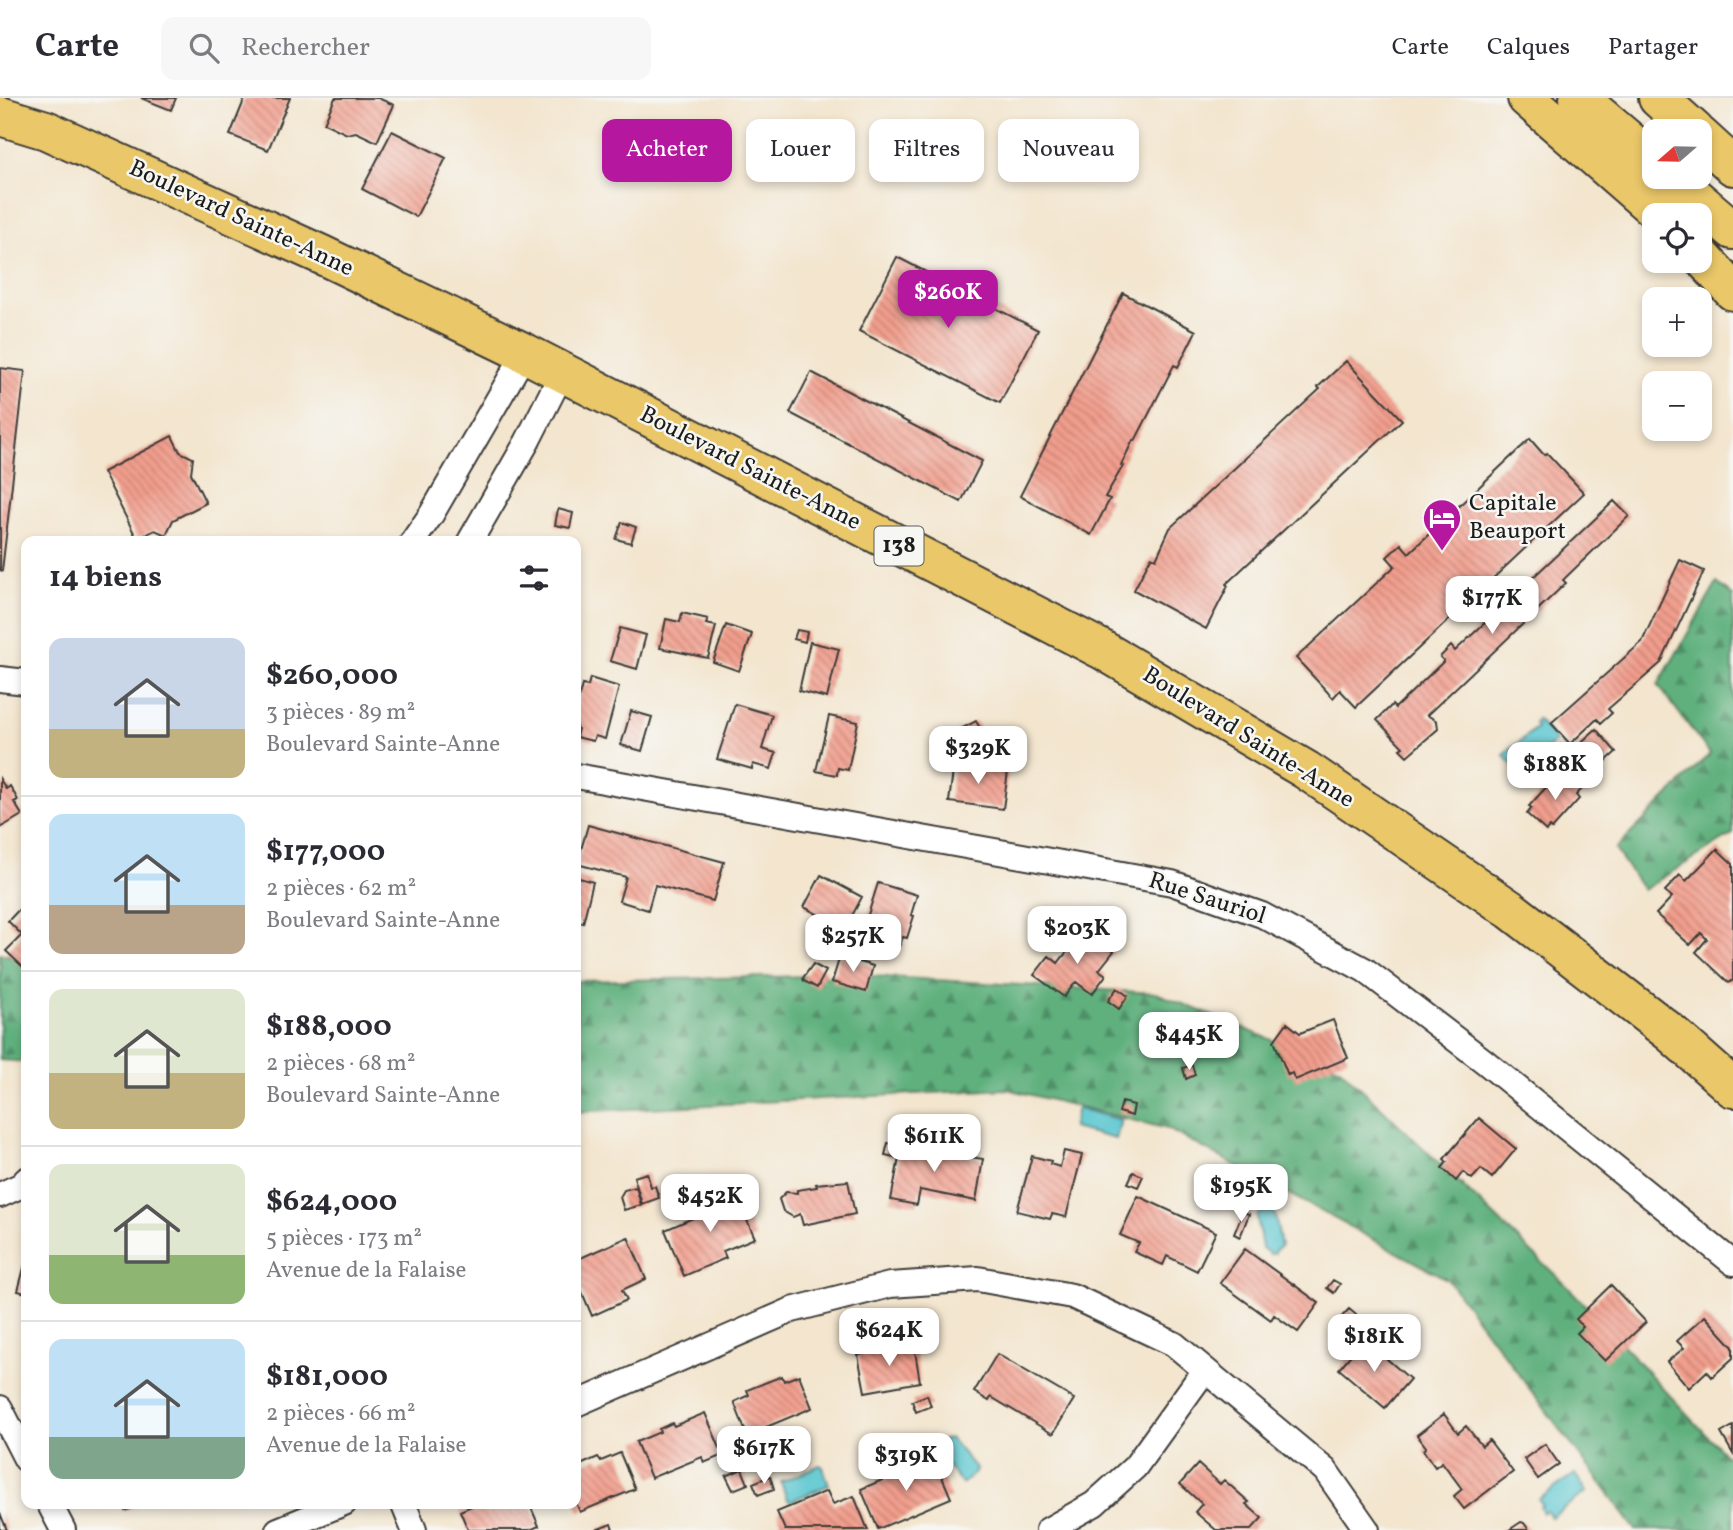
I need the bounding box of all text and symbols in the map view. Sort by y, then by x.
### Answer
search box [161,17,651,80]
text: Carte [35,25,119,71]
icon: search [185,29,223,67]
text: Rechercher [241,30,370,66]
text: Carte [1392,31,1449,65]
text: Calques [1487,31,1570,65]
text: Partager [1608,31,1698,65]
chip: Acheter [602,119,732,182]
chip: Louer [746,119,855,182]
chip: Filtres [869,119,984,182]
chip: Nouveau [998,119,1139,182]
north arrow [1642,119,1712,189]
map controls [1642,119,1712,441]
street label: Boulevard Sainte-Anne [123,152,359,286]
button: locate [1642,203,1712,273]
pin: $260K [899,271,997,330]
text: $260K [914,277,982,309]
button: + [1642,287,1712,357]
button: − [1642,371,1712,441]
street label: Boulevard Sainte-Anne [633,398,867,540]
place label: Capitale Beauport [1469,487,1566,549]
hotel icon: Capitale Beauport [1421,497,1463,552]
road number: 138 [874,526,923,566]
text: 14 biens [49,557,162,599]
icon: filters [515,559,553,597]
pin: $177K [1443,576,1541,636]
text: $177K [1462,583,1522,615]
text: $260,000 [266,655,398,697]
street label: Boulevard Sainte-Anne [1135,659,1361,817]
icon: home [105,666,189,750]
text: 3 pièces · 89 m² [266,697,415,729]
pin: $329K [929,726,1027,786]
text: Boulevard Sainte-Anne [266,729,500,761]
text: $329K [945,733,1011,765]
pin: $188K [1506,742,1604,802]
text: $188K [1523,749,1587,781]
text: $177,000 [266,831,385,873]
icon: home [105,842,189,926]
street label: Rue Sauriol [1144,864,1270,934]
text: 2 pièces · 62 m² [266,873,416,905]
text: Boulevard Sainte-Anne [266,905,500,937]
pin: $203K [1028,906,1126,966]
text: $203K [1044,913,1110,945]
pin: $257K [804,914,902,974]
text: $257K [821,921,885,953]
text: $188,000 [266,1006,392,1048]
pin: $445K [1140,1012,1238,1072]
icon: home [105,1017,189,1101]
text: $445K [1155,1019,1223,1051]
text: 2 pièces · 68 m² [266,1048,415,1080]
text: Boulevard Sainte-Anne [266,1080,500,1112]
pin: $611K [885,1114,983,1174]
text: $611K [904,1121,964,1153]
pin: $195K [1192,1164,1290,1224]
text: $195K [1210,1171,1272,1203]
pin: $452K [661,1174,759,1234]
text: $624,000 [266,1181,397,1223]
text: $452K [677,1181,743,1213]
icon: home [105,1192,189,1276]
text: 5 pièces · 173 m² [266,1223,422,1255]
text: Avenue de la Falaise [266,1255,466,1287]
pin: $624K [840,1308,938,1368]
pin: $181K [1325,1314,1423,1374]
text: $624K [855,1315,923,1347]
text: $181K [1344,1321,1404,1353]
text: $181,000 [266,1356,388,1398]
icon: home [105,1367,189,1451]
text: 2 pièces · 66 m² [266,1398,415,1430]
pin: $617K [715,1426,813,1486]
text: Avenue de la Falaise [266,1430,466,1462]
text: $617K [733,1433,795,1465]
pin: $319K [857,1434,955,1493]
text: $319K [874,1440,938,1472]

